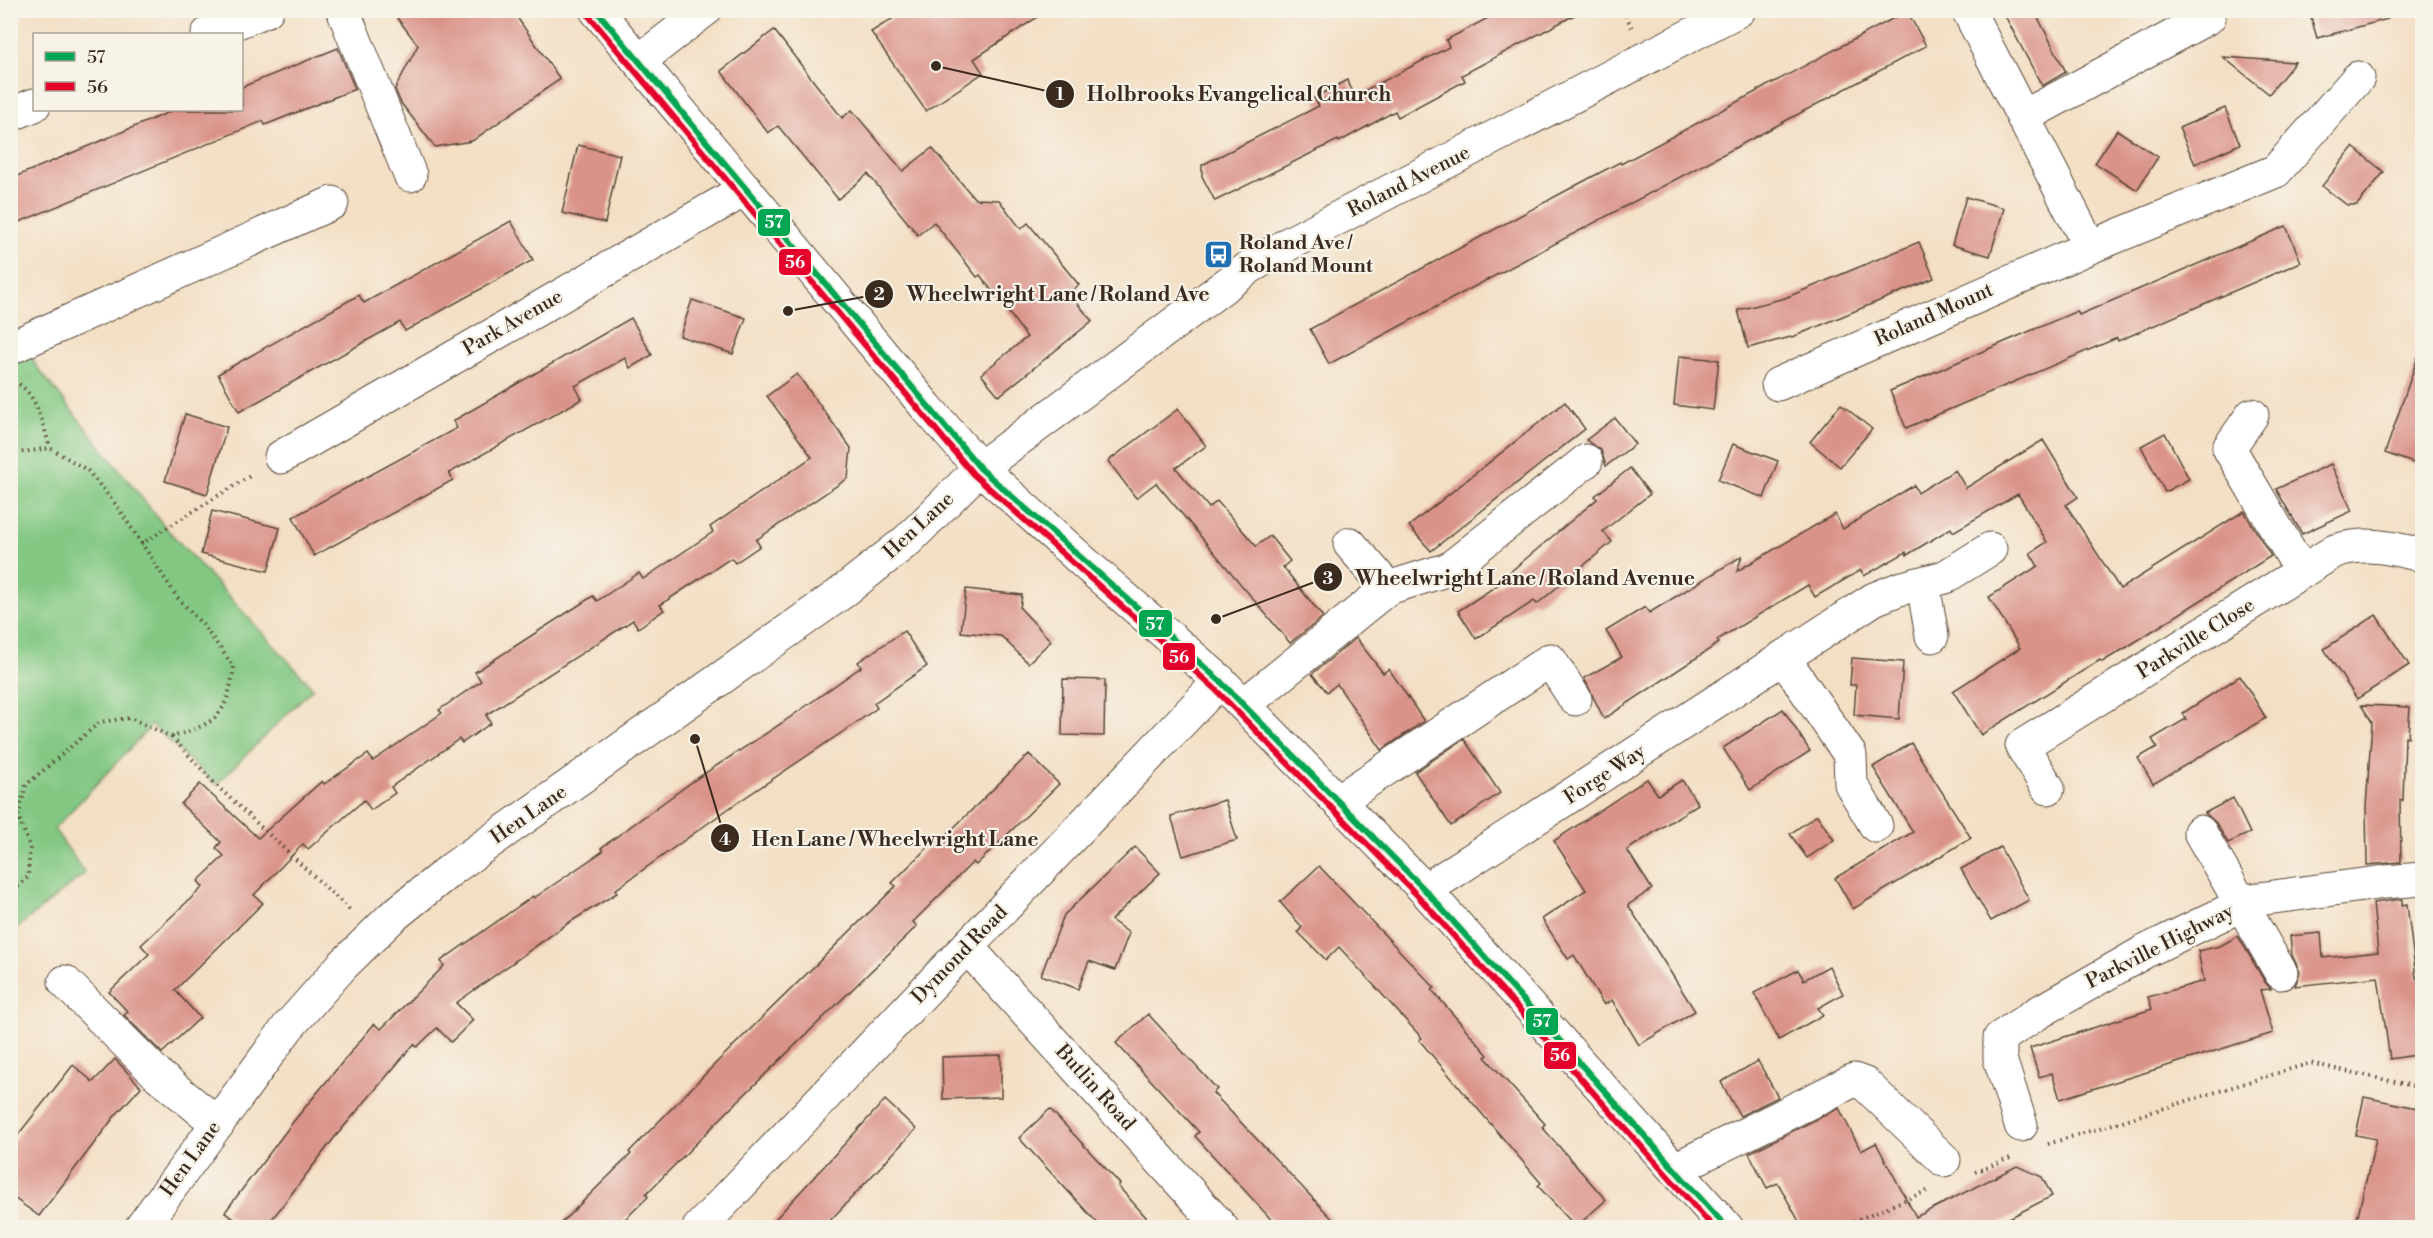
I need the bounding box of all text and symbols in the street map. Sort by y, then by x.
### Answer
legend [33,33,243,111]
text: 57 [87,46,105,69]
callout: Holbrooks Evangelical Church [1045,75,1403,114]
text: 56 [87,76,108,99]
text: Holbrooks Evangelical Church [1087,82,1391,108]
text: 1 [1056,83,1065,106]
street label: Roland Avenue [1344,140,1474,224]
line badge: 57 [757,208,791,237]
text: 57 [765,213,784,233]
place label: Roland Ave / Roland Mount [1239,231,1374,279]
bus stop icon: Roland Ave / Roland Mount [1202,238,1234,270]
line badge: 56 [778,248,812,276]
text: 56 [785,253,805,273]
callout: Wheelwright Lane / Roland Ave [864,274,1222,313]
street label: Roland Mount [1871,278,1997,352]
text: Wheelwright Lane / Roland Ave [905,282,1210,308]
text: 2 [873,283,885,306]
street label: Park Avenue [458,284,568,362]
street label: Hen Lane [878,487,960,565]
callout: Wheelwright Lane / Roland Avenue [1313,558,1707,597]
text: Wheelwright Lane / Roland Avenue [1354,566,1695,592]
text: 3 [1323,567,1334,590]
street label: Parkville Close [2133,593,2259,685]
line badge: 57 [1138,609,1173,638]
text: 57 [1146,615,1165,635]
line badge: 56 [1162,642,1196,671]
text: 56 [1169,648,1189,668]
street label: Forge Way [1559,739,1651,811]
street label: Hen Lane [486,780,572,850]
callout: Hen Lane / Wheelwright Lane [710,819,1051,858]
text: Hen Lane / Wheelwright Lane [752,827,1038,853]
text: 4 [719,828,731,851]
street label: Parkville Highway [2082,899,2238,995]
street label: Dymond Road [907,900,1014,1010]
line badge: 57 [1525,1007,1559,1036]
text: 57 [1533,1012,1552,1032]
street label: Butlin Road [1049,1039,1141,1137]
line badge: 56 [1543,1041,1577,1070]
text: 56 [1550,1046,1570,1066]
street label: Hen Lane [155,1116,227,1202]

